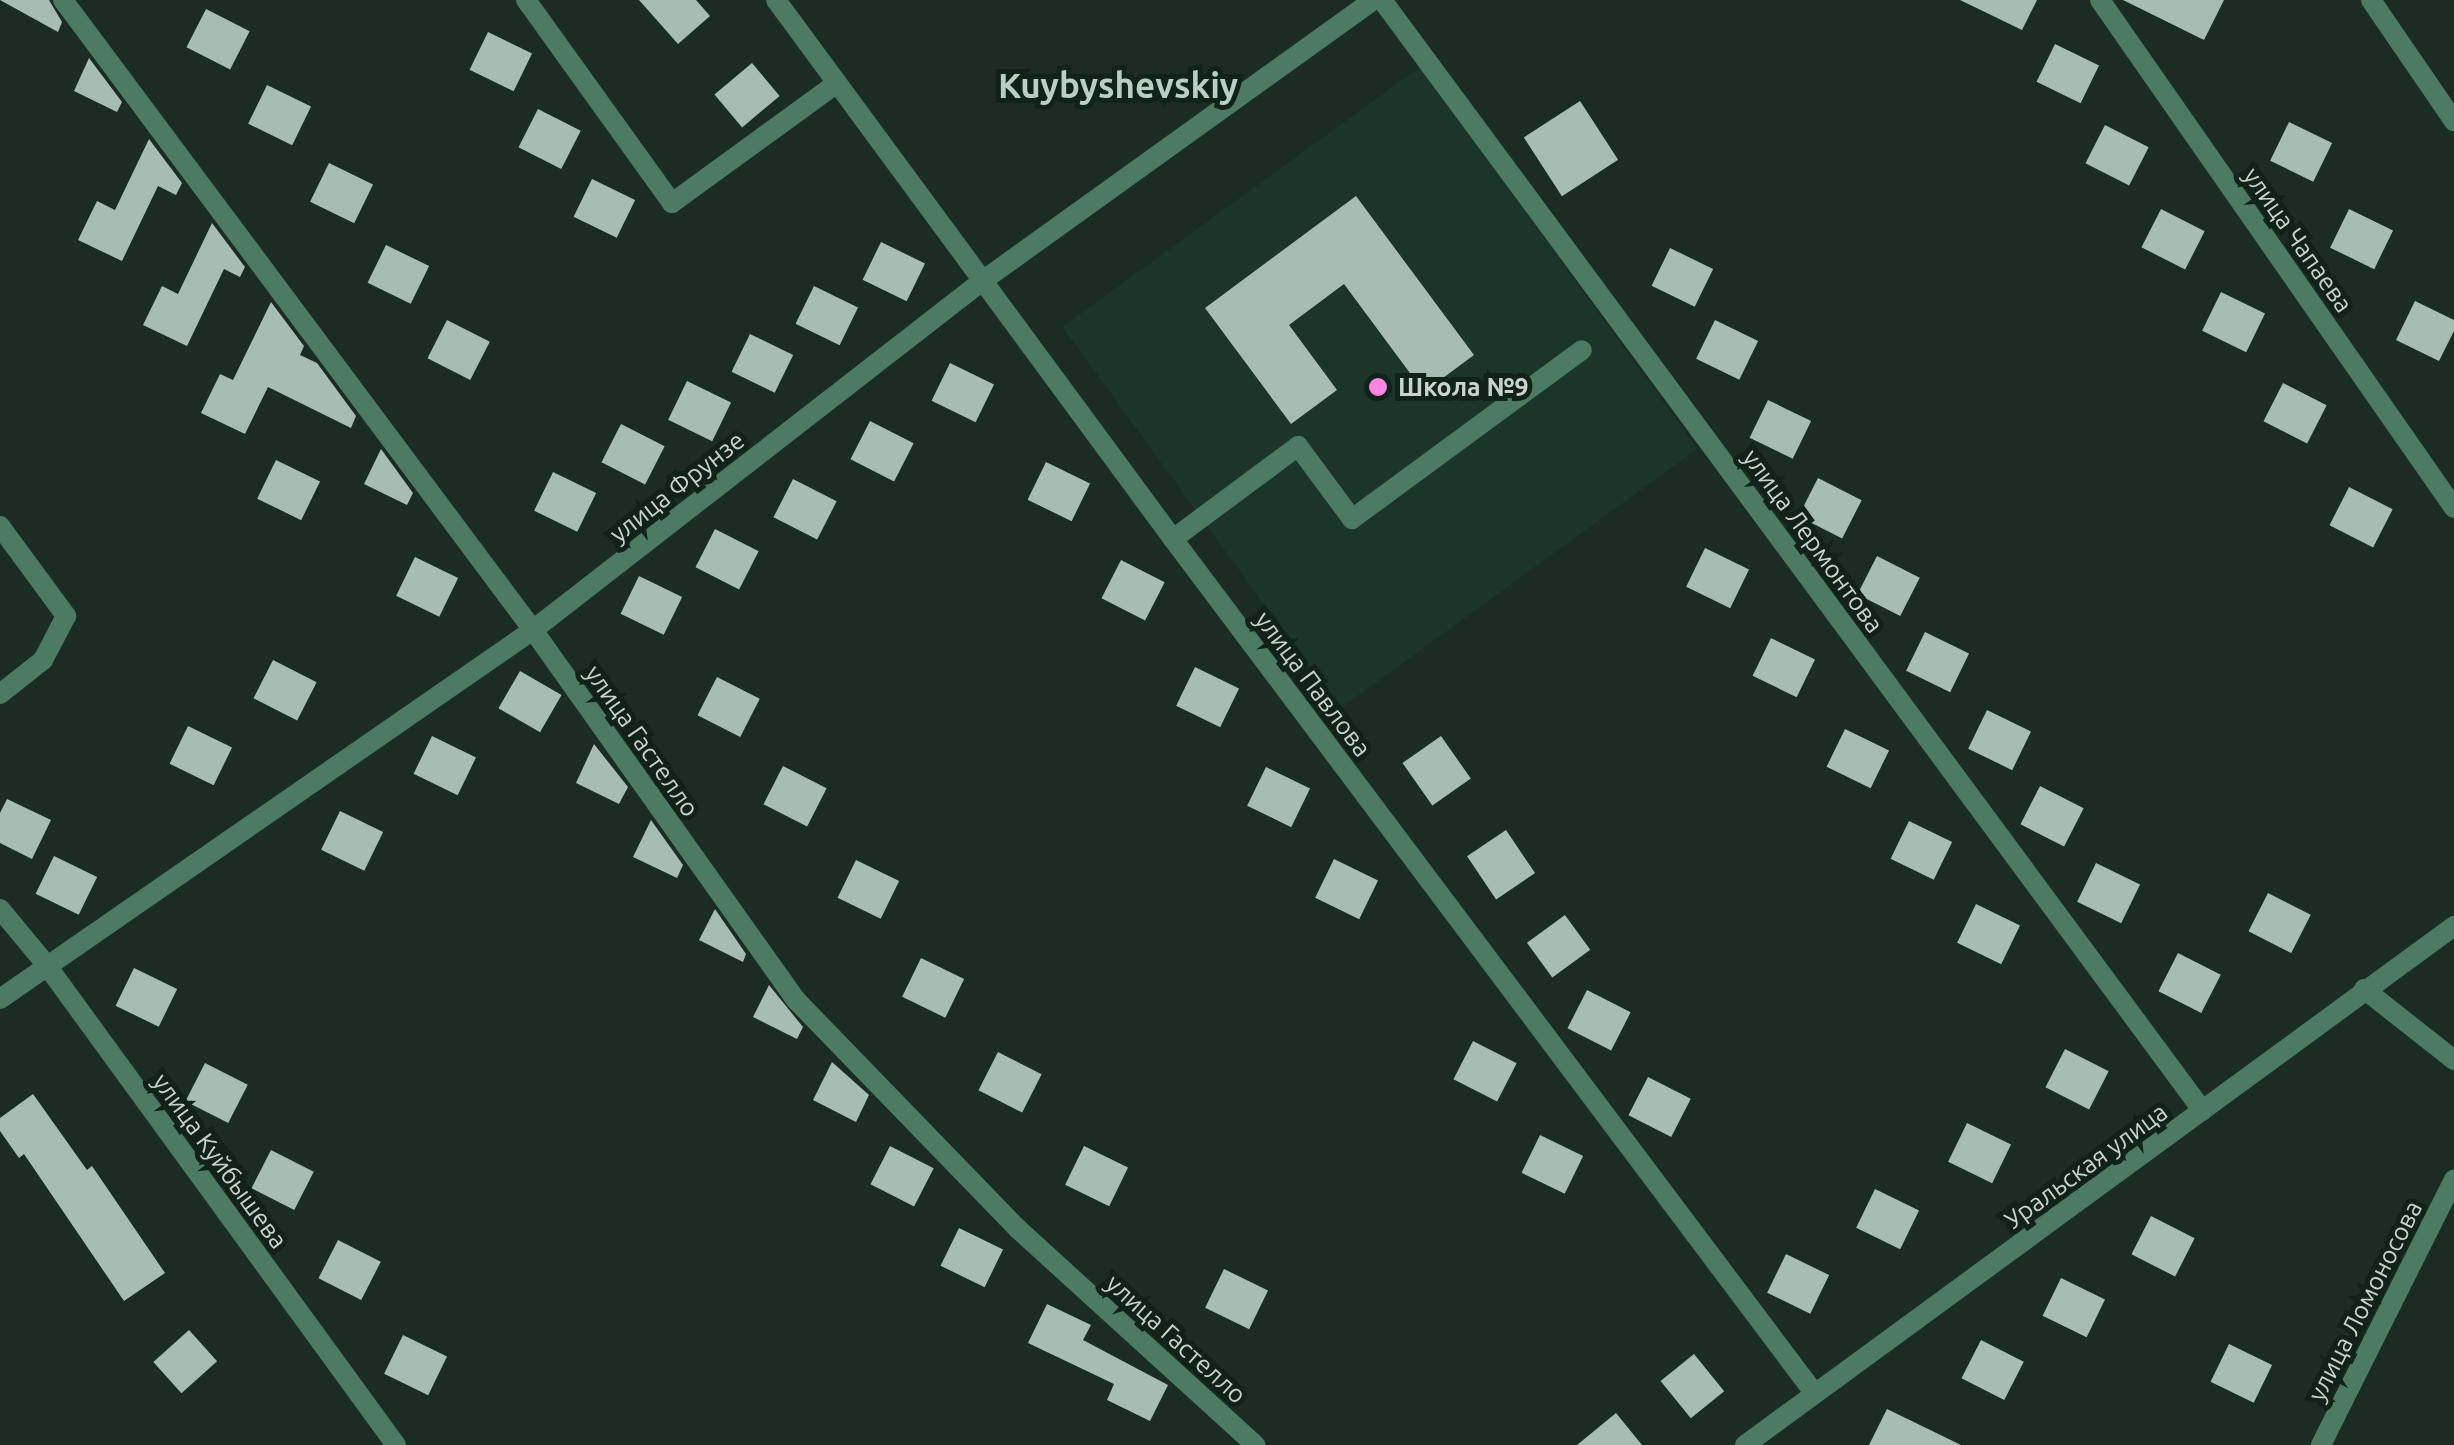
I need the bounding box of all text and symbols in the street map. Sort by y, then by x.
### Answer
district label: Kuybyshevskiy [998,64,1238,106]
street label: улица Чапаева [2237,162,2359,318]
place label: Школа №9 [1398,372,1529,402]
marker: Школа №9 [1367,376,1389,398]
street label: улица Фрунзе [604,425,750,549]
street label: улица Лермонтова [1736,443,1890,639]
street label: улица Павлова [1249,606,1377,762]
street label: улица Гастелло [579,659,705,823]
street label: улица Куйбышева [146,1068,294,1254]
street label: Уральская улица [1999,1097,2173,1235]
street label: улица Ломоносова [2301,1196,2429,1406]
street label: улица Гастелло [1100,1268,1252,1410]

